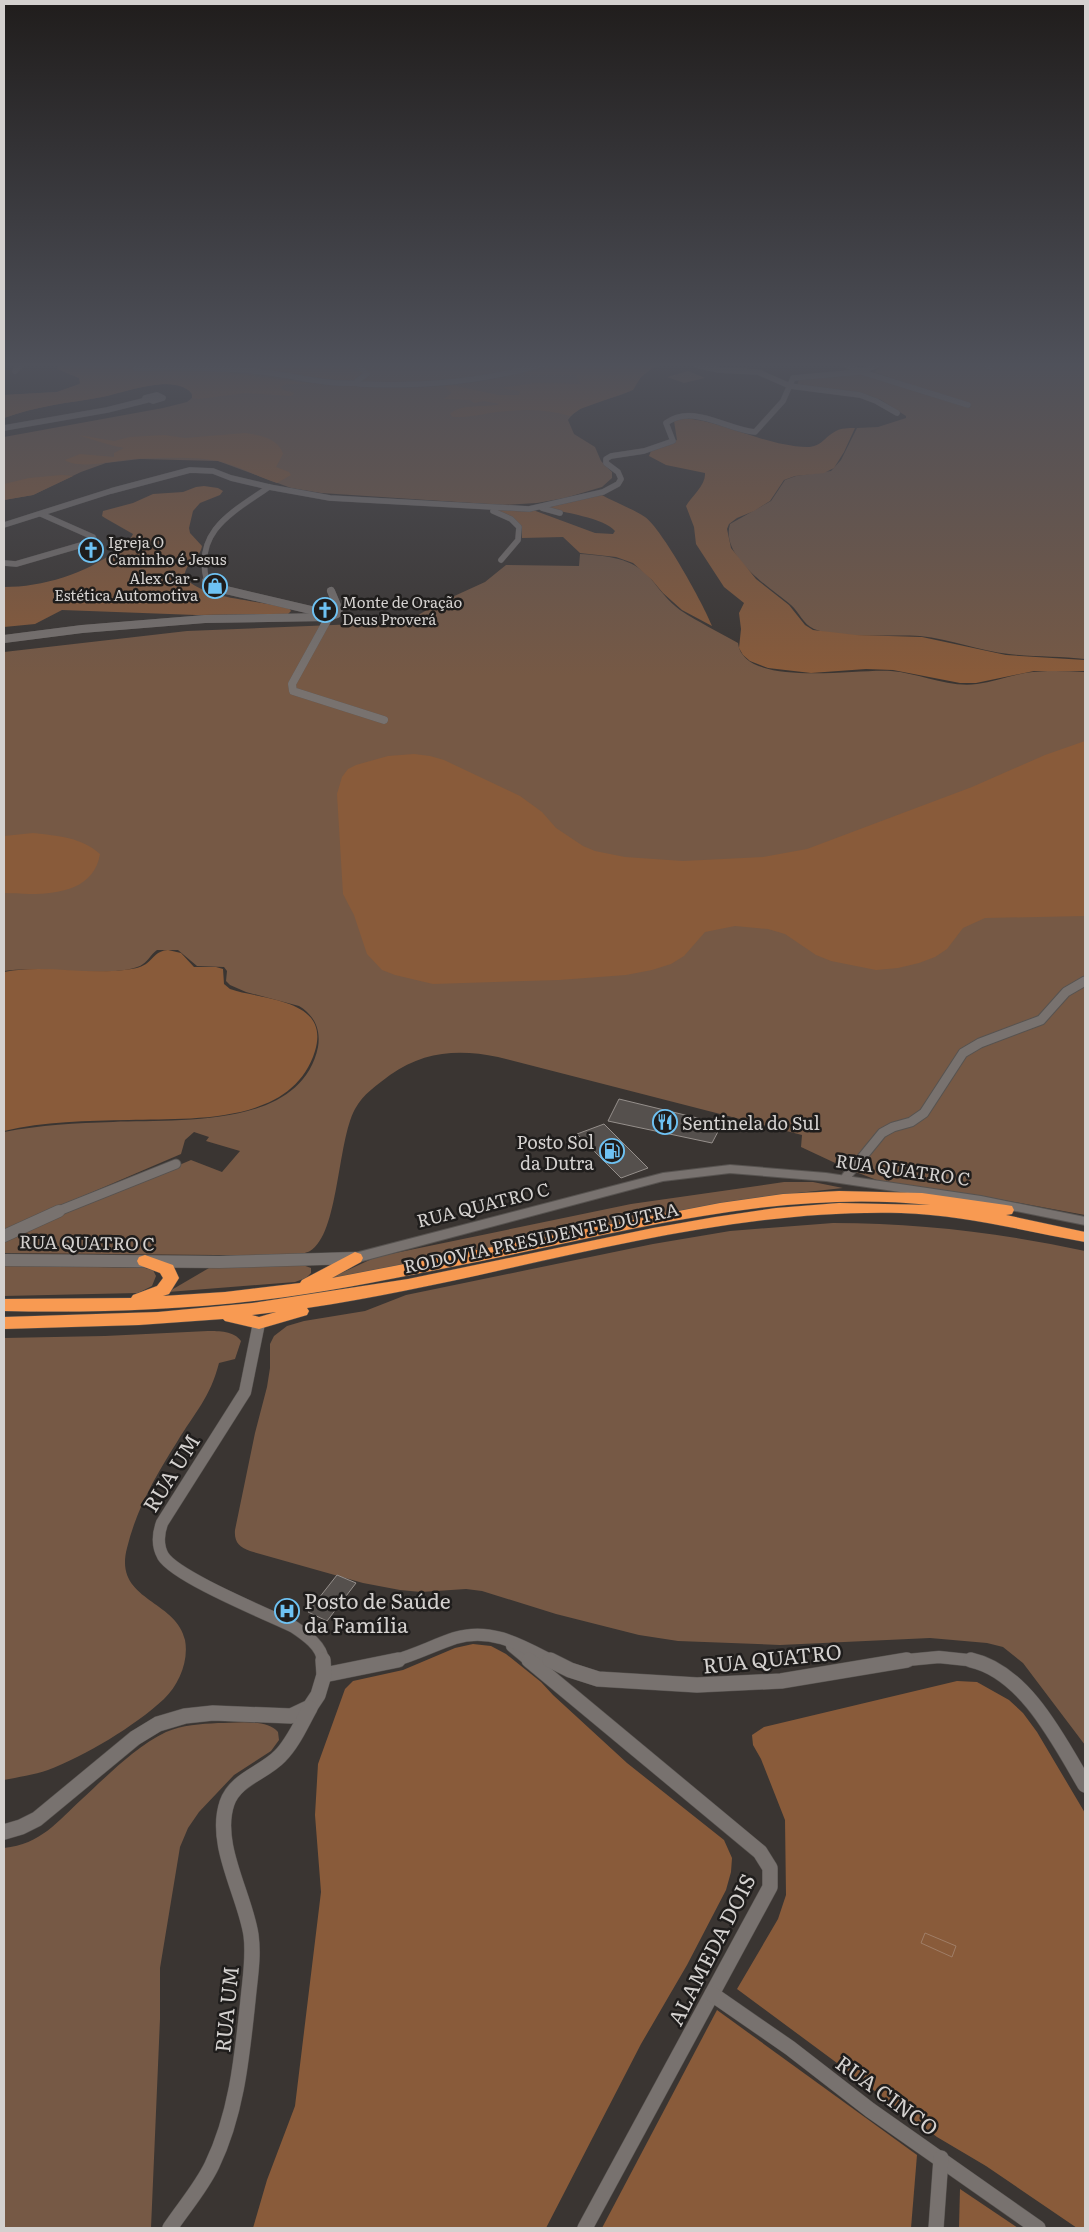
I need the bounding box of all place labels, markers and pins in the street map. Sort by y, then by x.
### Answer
place label: Igreja O Caminho é Jesus [108,530,227,570]
church icon: Igreja O Caminho é Jesus [78,537,104,563]
place label: Alex Car - Estética Automotiva [54,566,199,606]
shop icon: Alex Car - Estética Automotiva [202,573,228,599]
place label: Monte de Oração Deus Proverá [342,590,462,630]
church icon: Monte de Oração Deus Proverá [312,597,338,623]
restaurant icon: Sentinela do Sul [652,1109,678,1135]
place label: Sentinela do Sul [682,1109,820,1136]
place label: Posto Sol da Dutra [517,1128,594,1176]
fuel station icon: Posto Sol da Dutra [599,1138,625,1164]
place label: Posto de Saúde da Família [304,1584,451,1639]
hospital icon: Posto de Saúde da Família [274,1598,300,1624]

